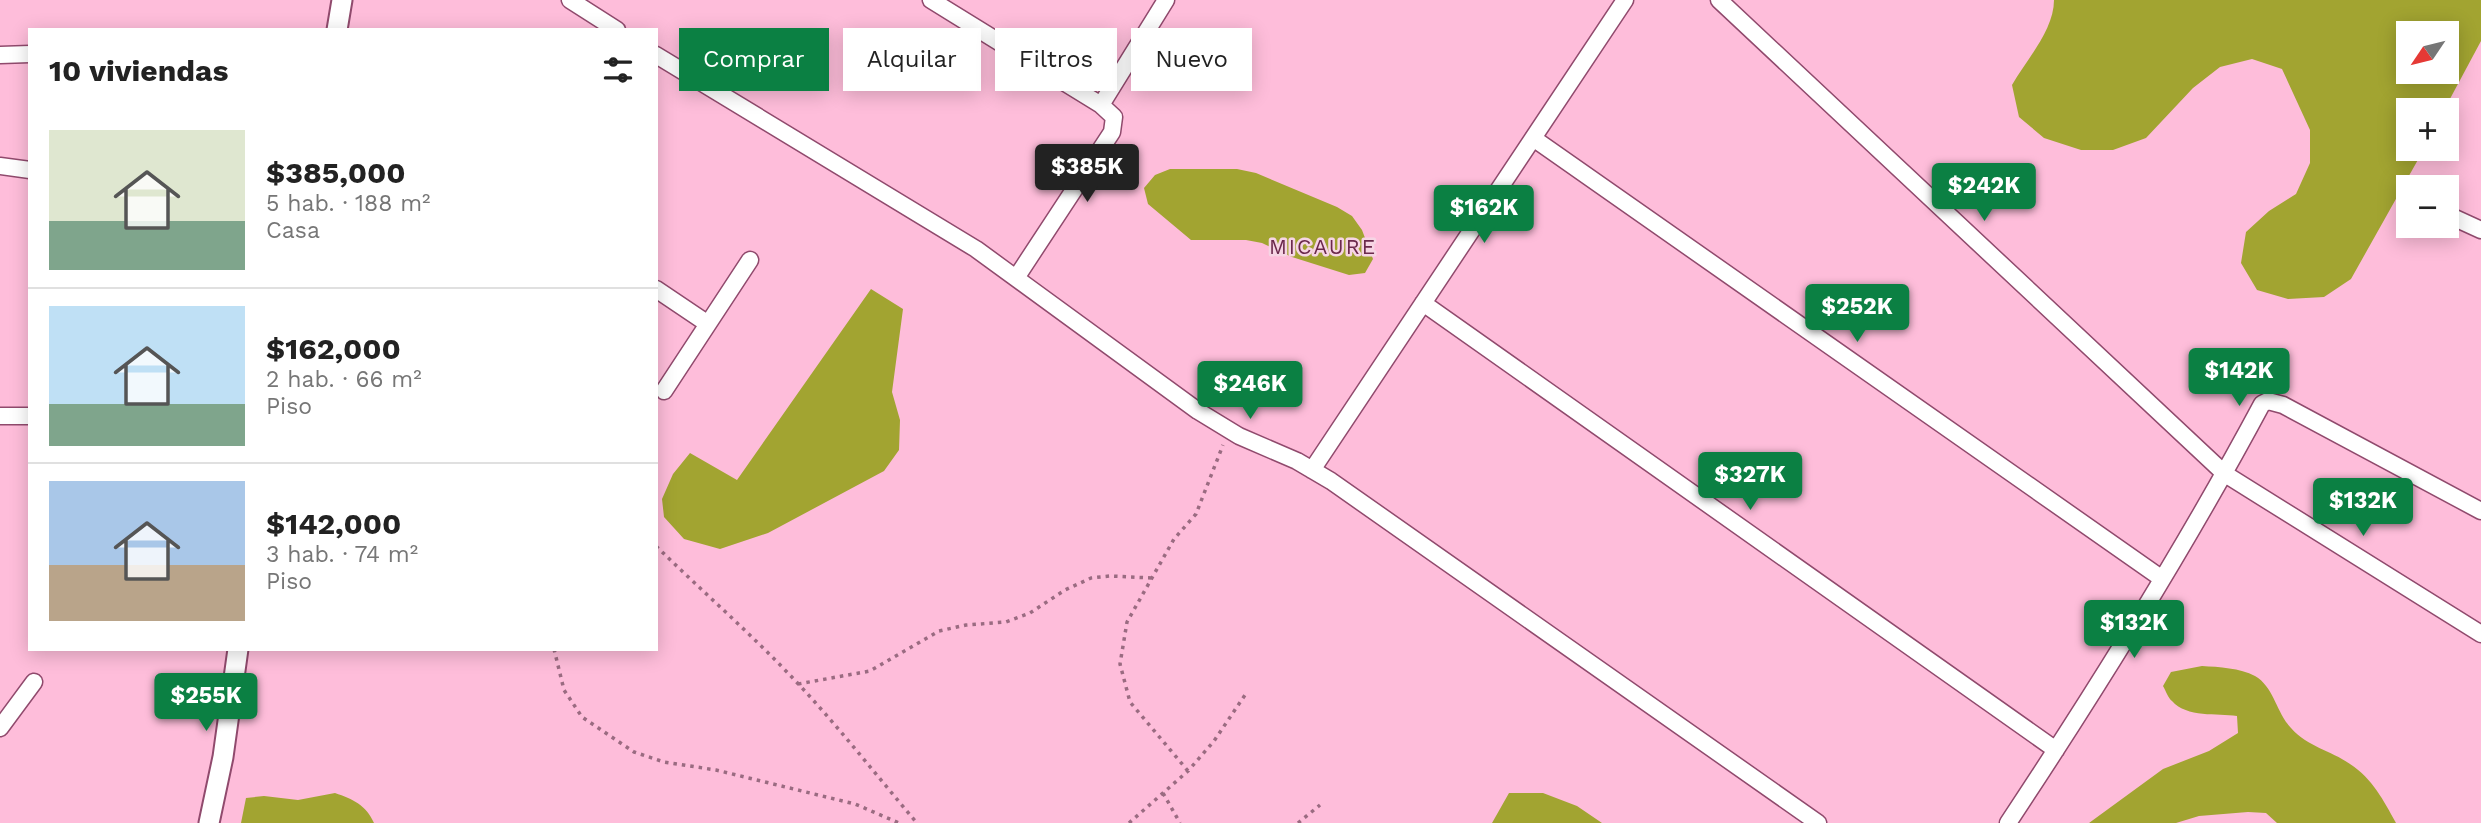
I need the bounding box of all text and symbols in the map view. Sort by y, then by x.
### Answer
north arrow [2396,21,2459,84]
map controls [2396,21,2459,238]
chip: Comprar [679,28,829,91]
chip: Alquilar [843,28,981,91]
chip: Filtros [995,28,1117,91]
chip: Nuevo [1131,28,1252,91]
icon: filters [599,51,637,89]
text: 10 viviendas [49,53,228,88]
button: + [2396,98,2459,161]
pin: $385K [1038,144,1136,204]
text: $385K [1051,153,1123,180]
text: $385,000 [266,155,406,190]
icon: home [105,158,189,242]
pin: $242K [1935,164,2033,223]
text: $242K [1948,172,2020,199]
button: − [2396,175,2459,238]
pin: $162K [1435,186,1533,245]
text: 5 hab. · 188 m² [266,190,430,217]
text: $162K [1450,194,1518,221]
text: Casa [266,217,320,244]
district label: MICAURE [1269,234,1377,259]
pin: $252K [1808,284,1906,344]
text: $252K [1821,293,1893,320]
text: $162,000 [266,331,401,366]
icon: home [105,334,189,418]
pin: $142K [2190,348,2288,408]
text: $142K [2205,357,2273,384]
pin: $246K [1201,362,1299,421]
text: 2 hab. · 66 m² [266,366,422,393]
text: $246K [1213,370,1287,397]
text: Piso [266,393,312,420]
pin: $327K [1701,452,1799,512]
text: $327K [1714,461,1786,488]
pin: $132K [2314,478,2412,538]
text: $132K [2329,487,2397,514]
text: $142,000 [266,506,401,541]
icon: home [105,509,189,593]
text: 3 hab. · 74 m² [266,541,418,568]
text: Piso [266,568,312,595]
pin: $132K [2085,600,2183,660]
text: $132K [2100,609,2168,636]
pin: $255K [157,674,255,733]
text: $255K [170,682,242,709]

